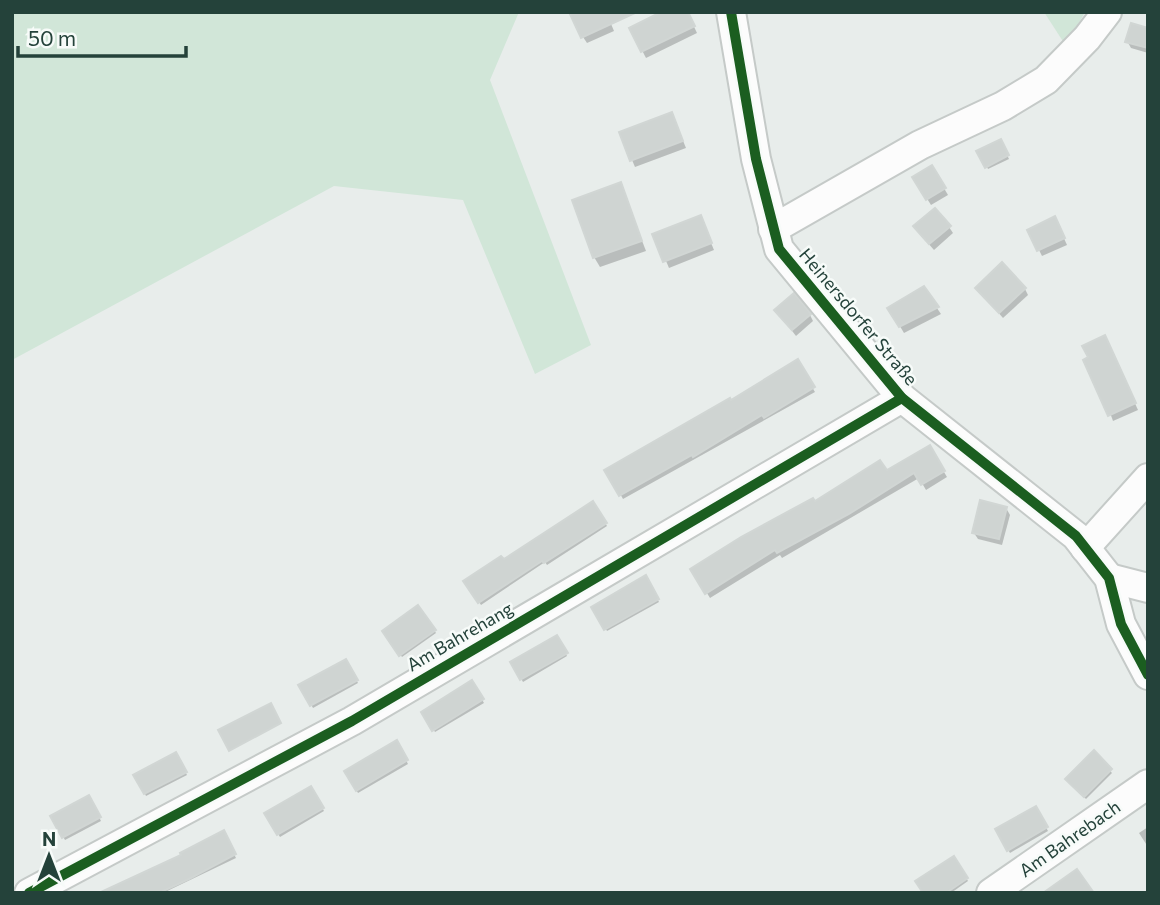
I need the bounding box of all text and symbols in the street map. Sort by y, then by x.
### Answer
scale bar [18,14,186,58]
text: 50 m [28,25,76,50]
street label: Heinersdorfer Straße [795,243,923,389]
street label: Am Bahrehang [402,597,517,675]
street label: Am Bahrebach [1015,795,1124,881]
north arrow [14,821,84,891]
text: N [42,827,56,850]

